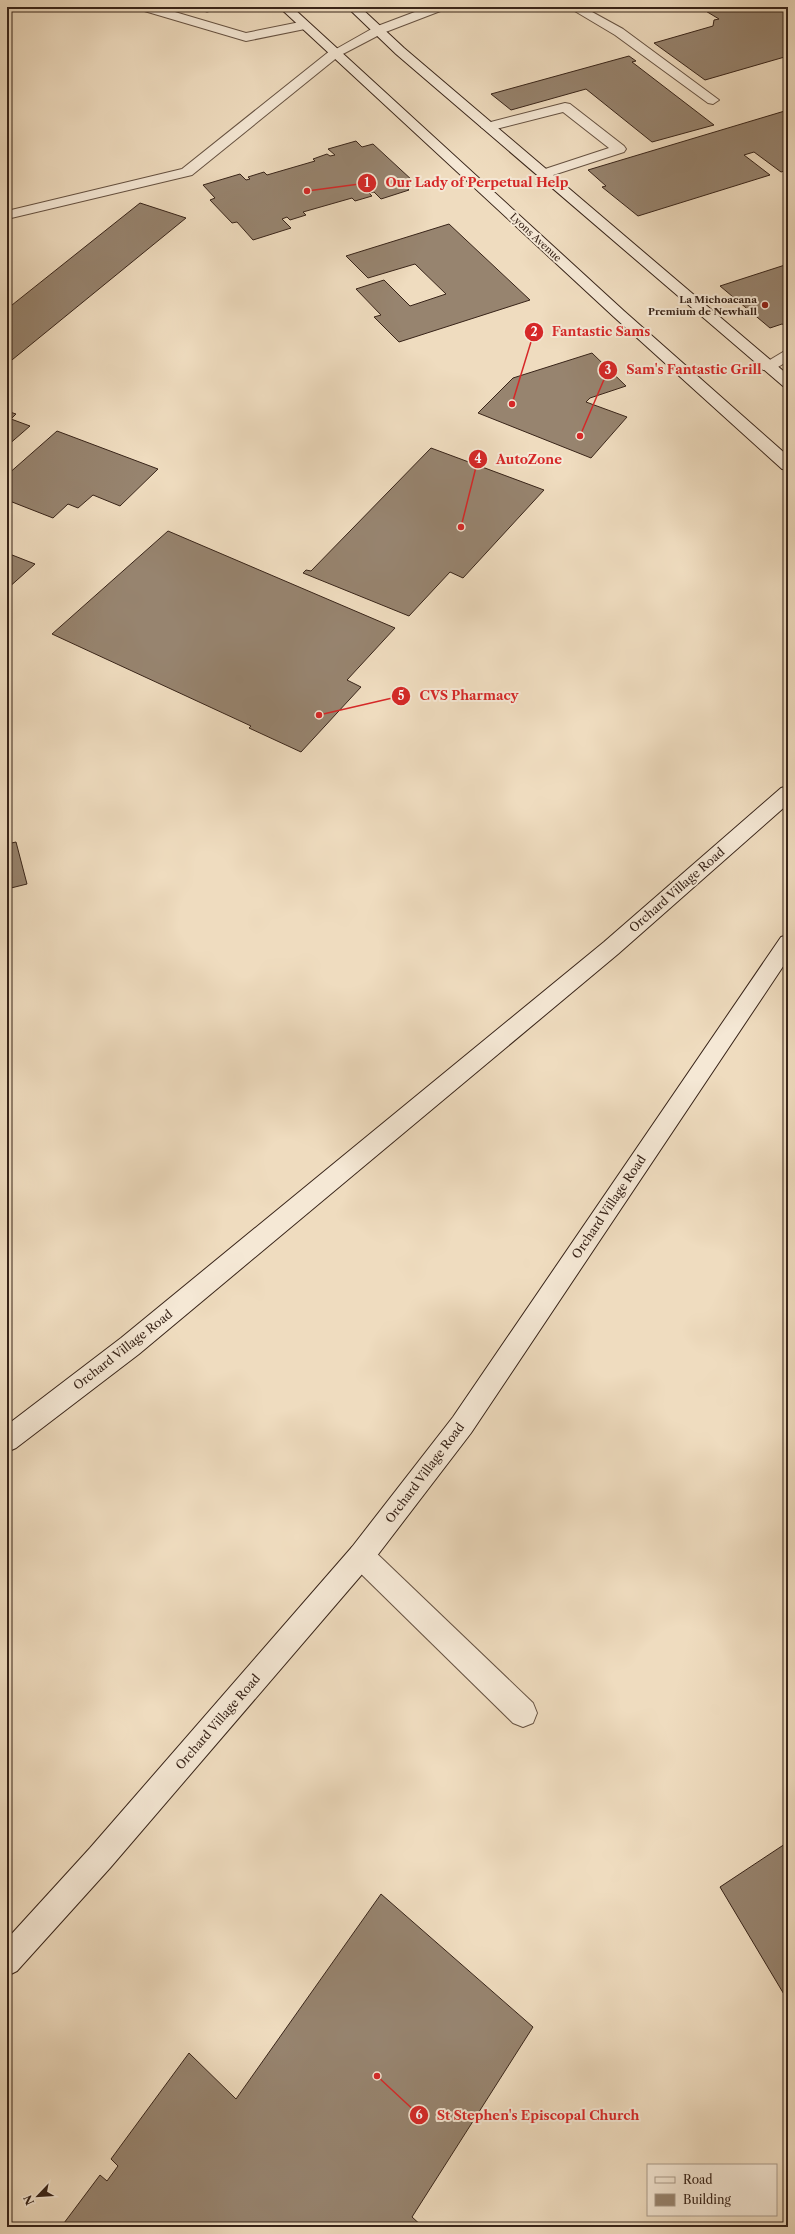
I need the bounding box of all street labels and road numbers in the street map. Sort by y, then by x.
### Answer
street label: Lyons Avenue [507,210,564,265]
street label: Orchard Village Road [626,844,728,935]
street label: Orchard Village Road [568,1152,649,1261]
street label: Orchard Village Road [70,1306,176,1393]
street label: Orchard Village Road [382,1419,468,1526]
street label: Orchard Village Road [172,1670,264,1772]

